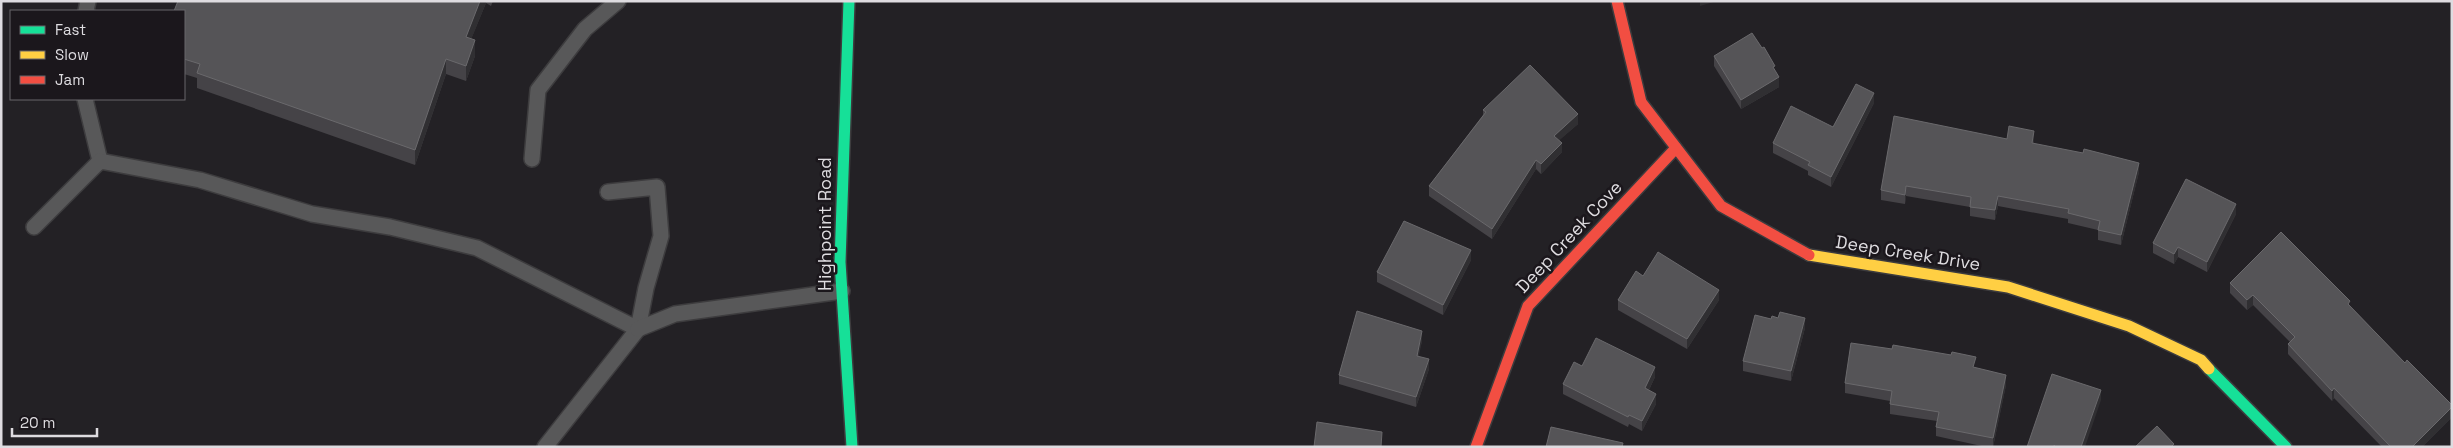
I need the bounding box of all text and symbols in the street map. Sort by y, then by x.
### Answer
legend [10,10,185,100]
text: Fast [55,20,86,39]
text: Slow [55,45,89,64]
text: Jam [55,70,85,89]
street label: Highpoint Road [813,157,836,291]
street label: Deep Creek Cove [1511,176,1627,298]
street label: Deep Creek Drive [1834,230,1982,275]
scale bar [12,406,98,438]
text: 20 m [20,413,55,432]

